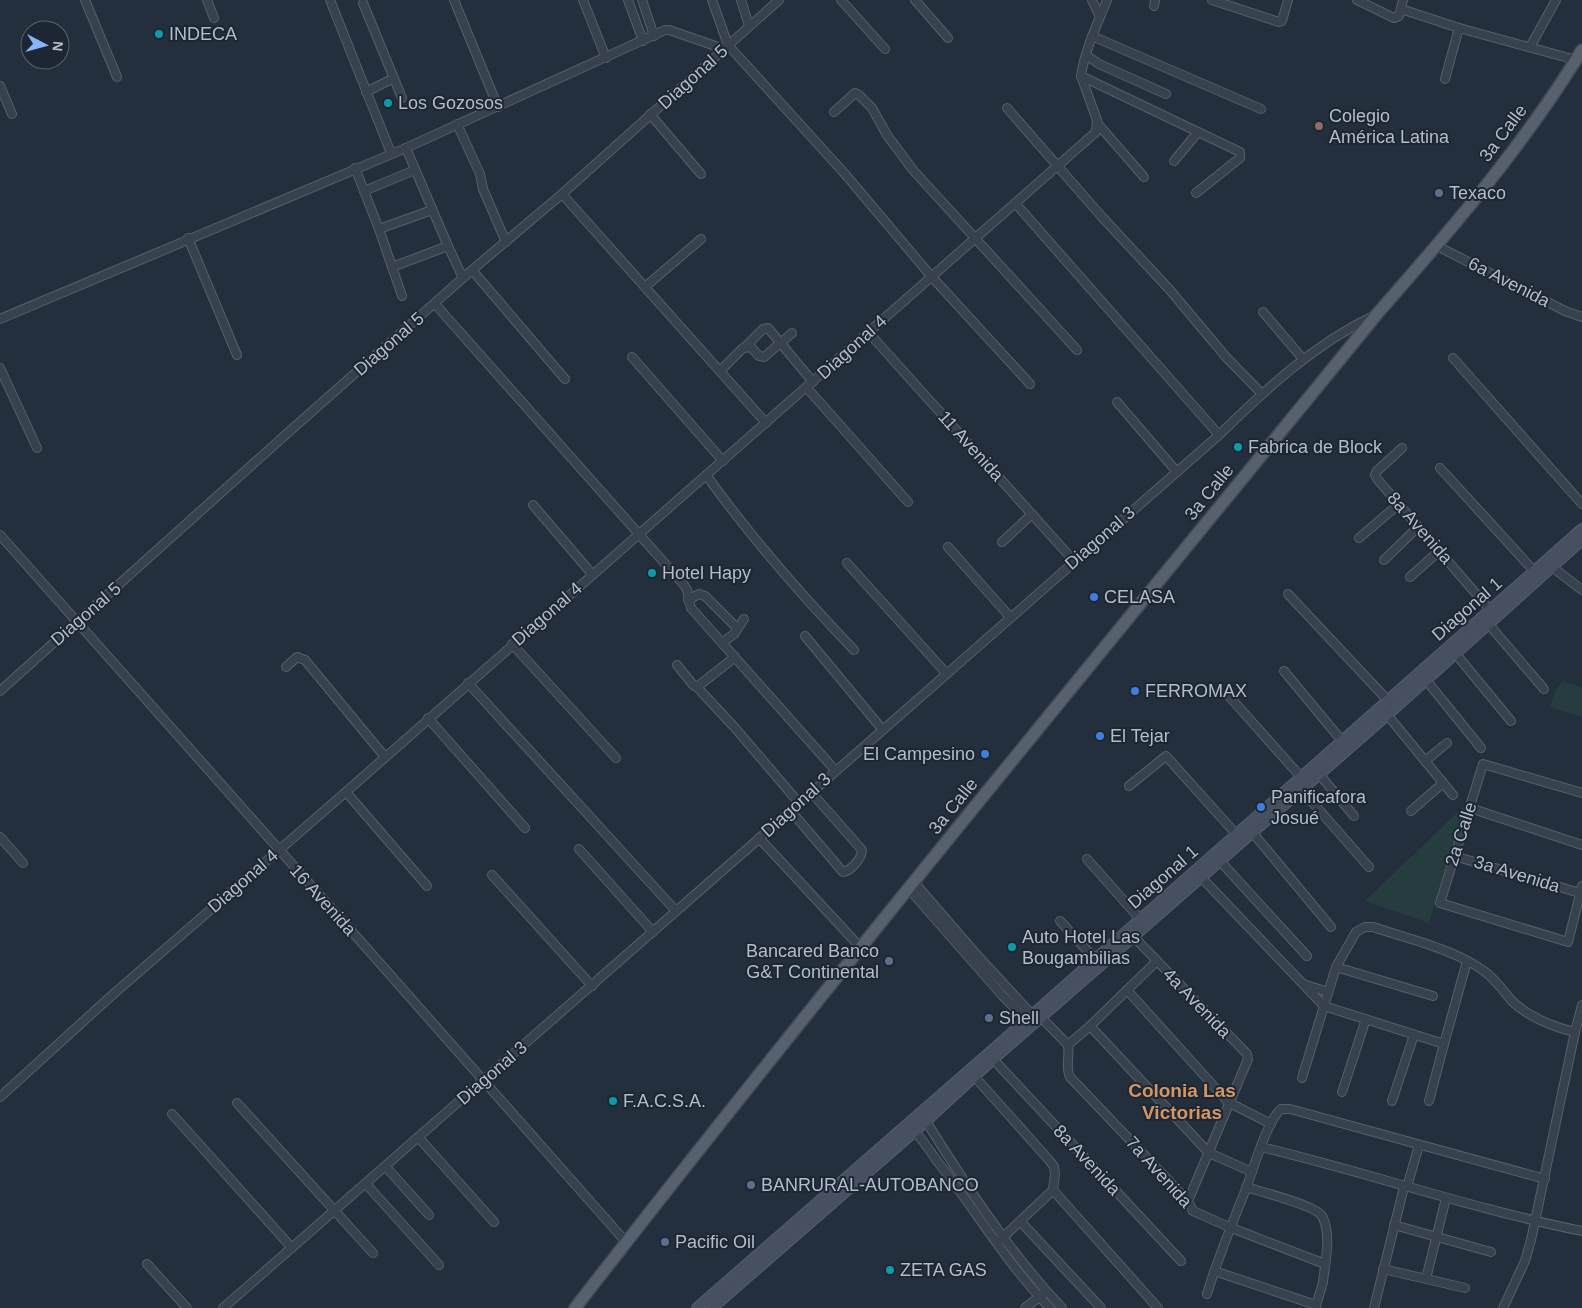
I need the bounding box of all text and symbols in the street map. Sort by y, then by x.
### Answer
north arrow [20,20,70,70]
place label: INDECA [169,24,237,44]
marker: INDECA [153,28,165,40]
text: N [49,40,66,52]
street label: Diagonal 5 [654,41,732,113]
place label: Los Gozosos [398,93,503,113]
marker: Los Gozosos [382,97,394,109]
street label: 3a Calle [1475,101,1531,165]
place label: Colegio América Latina [1329,106,1450,147]
marker: Colegio América Latina [1313,120,1325,132]
place label: Texaco [1449,183,1506,203]
marker: Texaco [1433,187,1445,199]
street label: 6a Avenida [1465,253,1554,312]
street label: Diagonal 5 [350,308,428,380]
street label: Diagonal 4 [813,311,891,383]
street label: 11 Avenida [934,407,1008,486]
place label: Fabrica de Block [1248,437,1383,457]
marker: Fabrica de Block [1232,441,1244,453]
street label: 3a Calle [1180,460,1238,524]
street label: 8a Avenida [1383,488,1457,569]
street label: Diagonal 3 [1061,502,1139,574]
place label: Hotel Hapy [662,563,751,583]
marker: Hotel Hapy [646,567,658,579]
street label: Diagonal 1 [1428,573,1506,645]
street label: Diagonal 5 [47,578,125,650]
street label: Diagonal 4 [508,578,586,650]
place label: CELASA [1104,587,1175,607]
marker: CELASA [1088,591,1100,603]
place label: FERROMAX [1145,681,1247,701]
marker: FERROMAX [1129,685,1141,697]
place label: El Tejar [1110,726,1170,746]
marker: El Tejar [1094,730,1106,742]
place label: El Campesino [863,744,975,764]
marker: El Campesino [979,748,991,760]
street label: Diagonal 3 [757,769,835,841]
street label: 3a Calle [924,774,982,838]
place label: Panificafora Josué [1271,787,1367,828]
street label: 2a Calle [1441,800,1481,868]
marker: Panificafora Josué [1255,801,1267,813]
street label: Diagonal 1 [1124,841,1202,913]
street label: Diagonal 4 [204,845,282,917]
street label: 3a Avenida [1472,851,1563,897]
street label: 16 Avenida [286,860,361,940]
place label: Auto Hotel Las Bougambilias [1022,927,1140,968]
place label: Bancared Banco G&T Continental [746,941,879,982]
marker: Auto Hotel Las Bougambilias [1006,941,1018,953]
marker: Bancared Banco G&T Continental [883,955,895,967]
street label: 4a Avenida [1159,964,1236,1043]
place label: Shell [999,1008,1039,1028]
marker: Shell [983,1012,995,1024]
street label: Diagonal 3 [453,1037,531,1109]
district label: Colonia Las Victorias [1128,1080,1236,1123]
place label: F.A.C.S.A. [623,1091,706,1111]
marker: F.A.C.S.A. [607,1095,619,1107]
street label: 8a Avenida [1049,1121,1125,1200]
street label: 7a Avenida [1122,1132,1197,1212]
place label: BANRURAL-AUTOBANCO [761,1175,979,1195]
marker: BANRURAL-AUTOBANCO [745,1179,757,1191]
place label: Pacific Oil [675,1232,755,1252]
marker: Pacific Oil [659,1236,671,1248]
place label: ZETA GAS [900,1260,987,1280]
marker: ZETA GAS [884,1264,896,1276]

